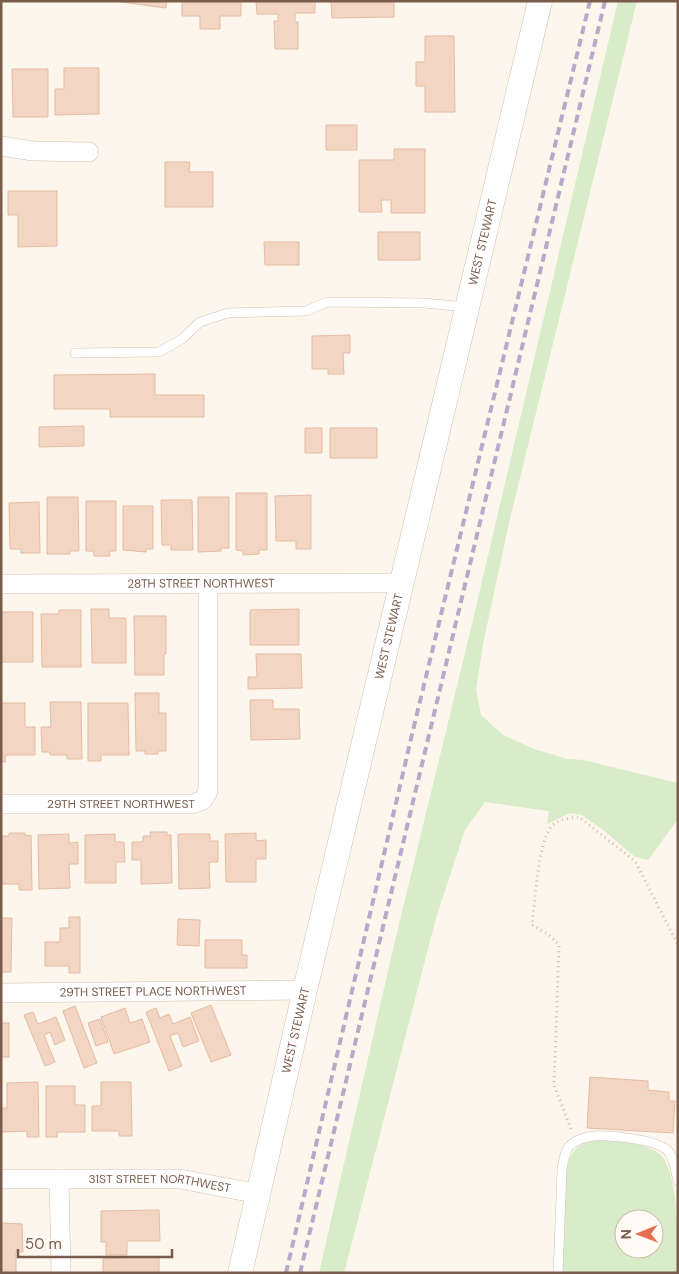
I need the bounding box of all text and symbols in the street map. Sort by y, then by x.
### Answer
street label: WEST STEWART [465,197,501,287]
street label: 28TH STREET NORTHWEST [127,575,275,592]
street label: WEST STEWART [371,591,407,681]
street label: 29TH STREET NORTHWEST [47,796,195,812]
street label: 29TH STREET PLACE NORTHWEST [59,983,247,1000]
street label: WEST STEWART [278,985,313,1075]
street label: 31ST STREET NORTHWEST [88,1171,232,1197]
north arrow [614,1209,664,1259]
scale bar [18,1226,171,1258]
text: N [617,1229,635,1239]
text: 50 m [25,1234,62,1254]

